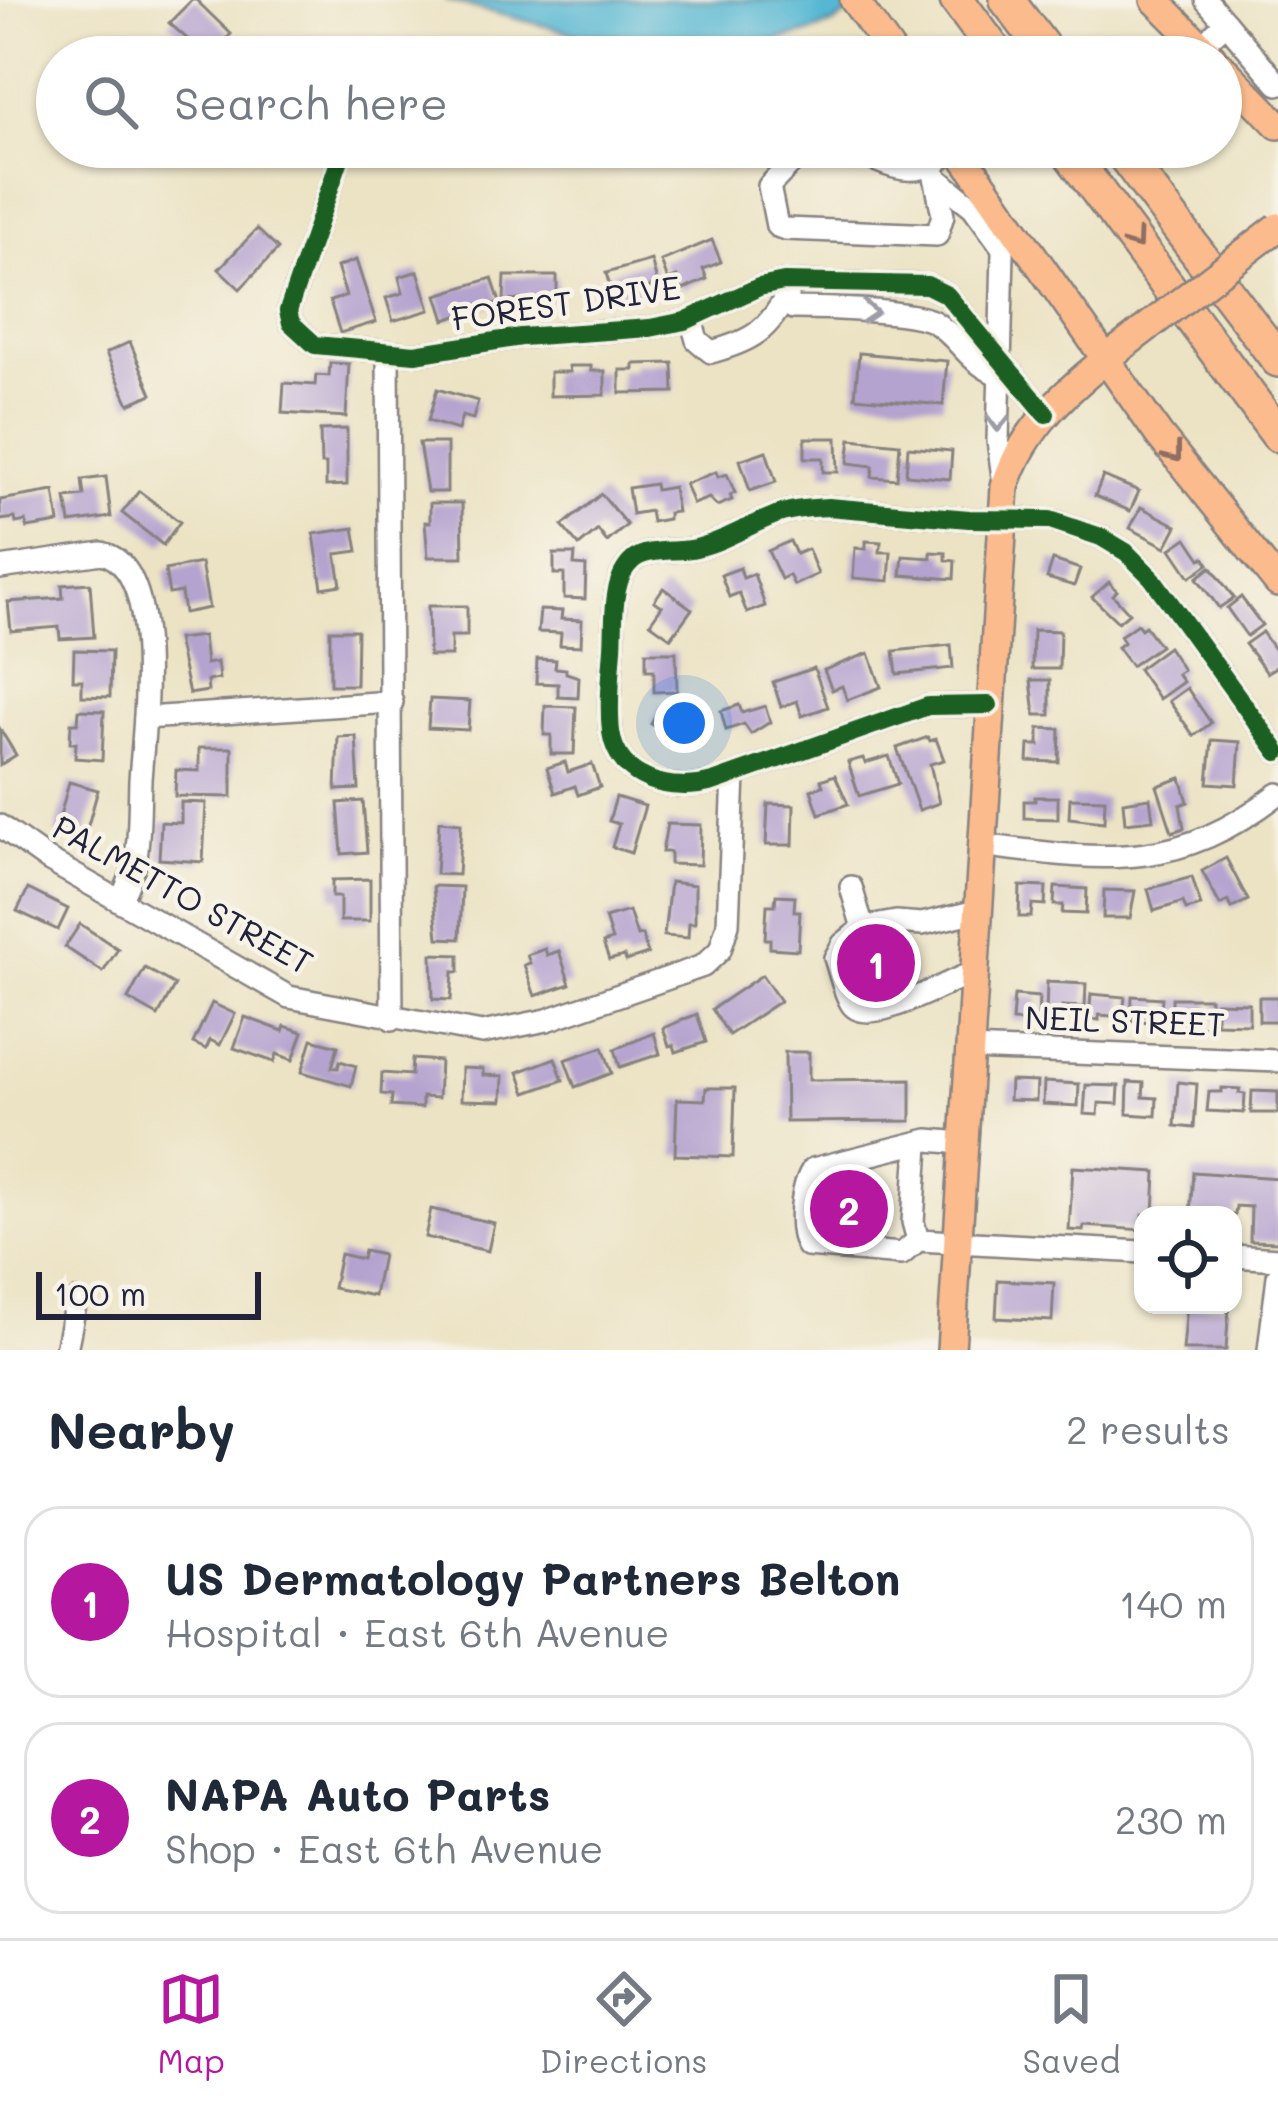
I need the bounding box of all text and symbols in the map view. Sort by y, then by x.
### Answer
search box [36,36,1242,168]
icon: search [78,69,144,135]
text: Search here [174,73,448,131]
one-way arrow [1120,228,1142,249]
street label: FOREST DRIVE [449,264,683,339]
one-way arrow [861,299,880,325]
one-way arrow [985,415,1011,433]
one-way arrow [1160,440,1181,462]
your location [654,693,714,753]
street label: PALMETTO STREET [46,804,321,983]
pin: 1 [837,918,915,1008]
street label: NEIL STREET [1024,995,1226,1044]
pin: 2 [810,1164,888,1254]
map controls [1134,1206,1242,1314]
button: locate [1134,1206,1242,1314]
scale bar [36,1266,261,1319]
text: 100 m [54,1271,146,1314]
text: Nearby [48,1395,235,1462]
text: 2 results [1066,1403,1230,1454]
text: US Dermatology Partners Belton [165,1548,900,1606]
text: 1 [81,1577,99,1628]
text: 140 m [1119,1577,1227,1628]
text: Hospital · East 6th Avenue [165,1606,669,1657]
text: NAPA Auto Parts [165,1764,550,1822]
text: 2 [79,1793,101,1844]
text: 230 m [1115,1793,1227,1844]
text: Shop · East 6th Avenue [165,1822,603,1873]
tab: Map [158,1966,225,2081]
tab: Directions [540,1966,707,2081]
tab: Saved [1023,1966,1120,2081]

